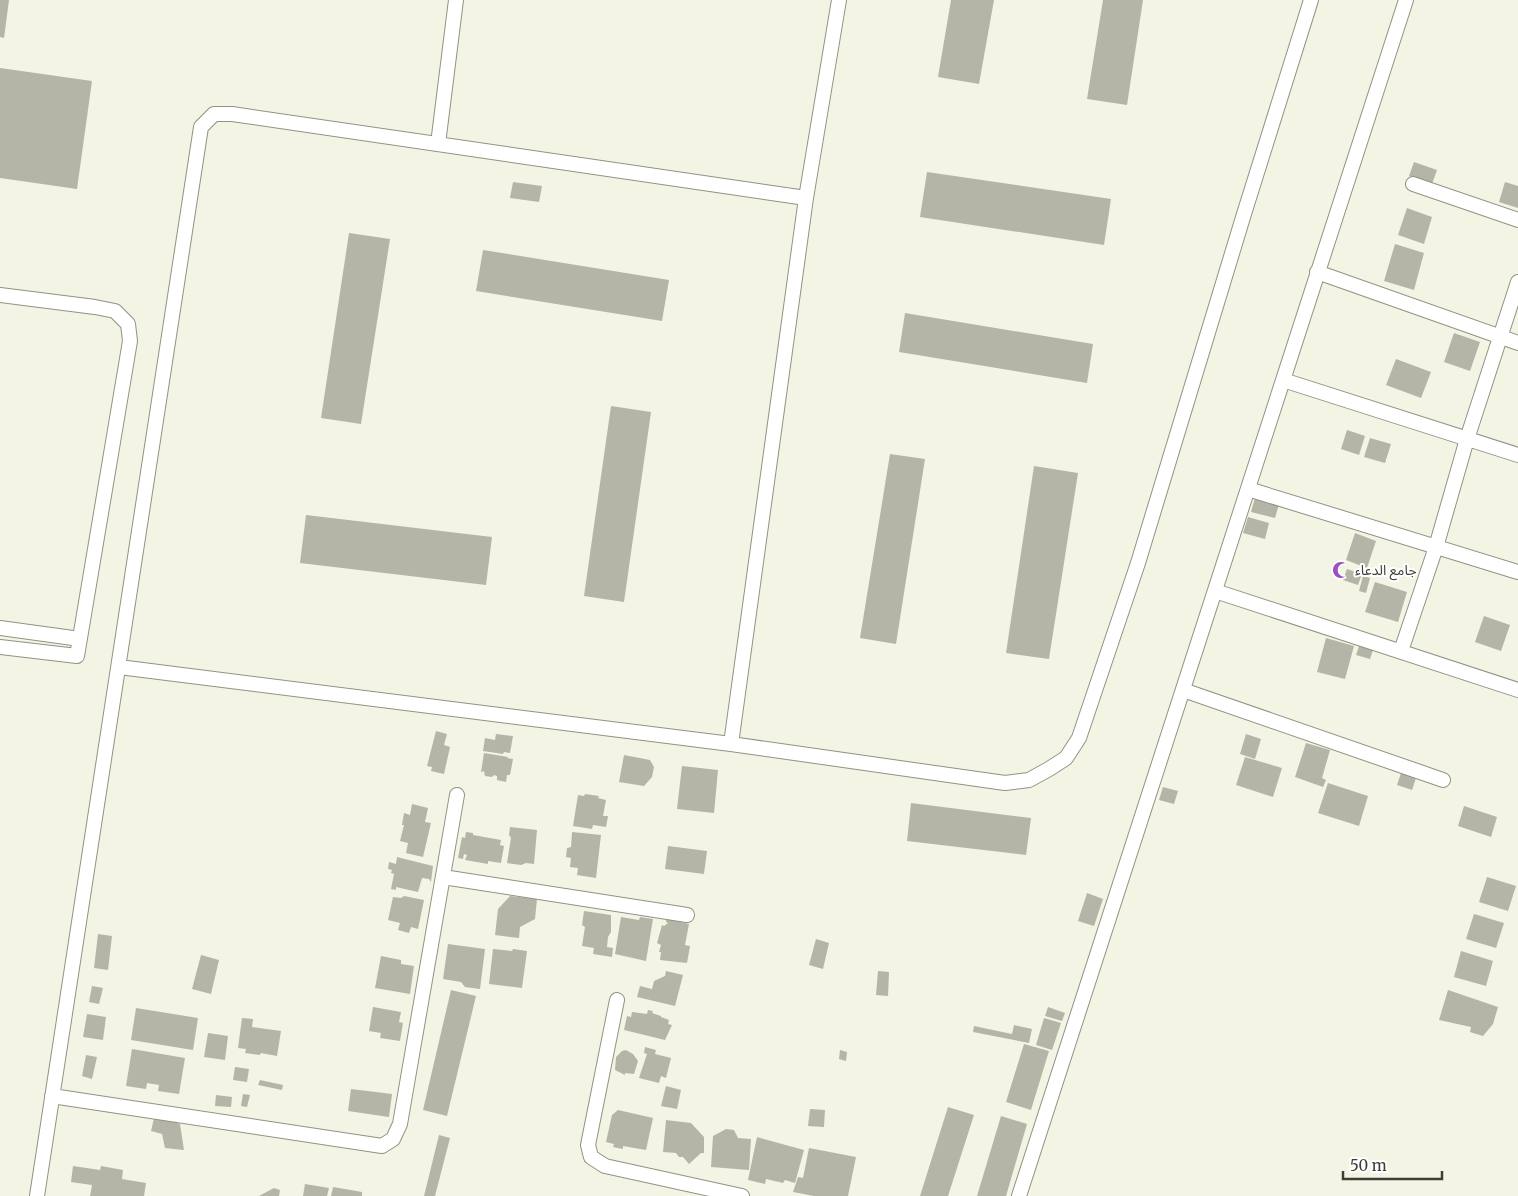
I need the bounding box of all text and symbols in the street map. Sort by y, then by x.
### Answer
mosque icon: جامع الدعاء [1331,560,1351,580]
place label: جامع الدعاء [1355,561,1417,581]
scale bar [1343,1148,1442,1180]
text: 50 m [1350,1156,1387,1175]

